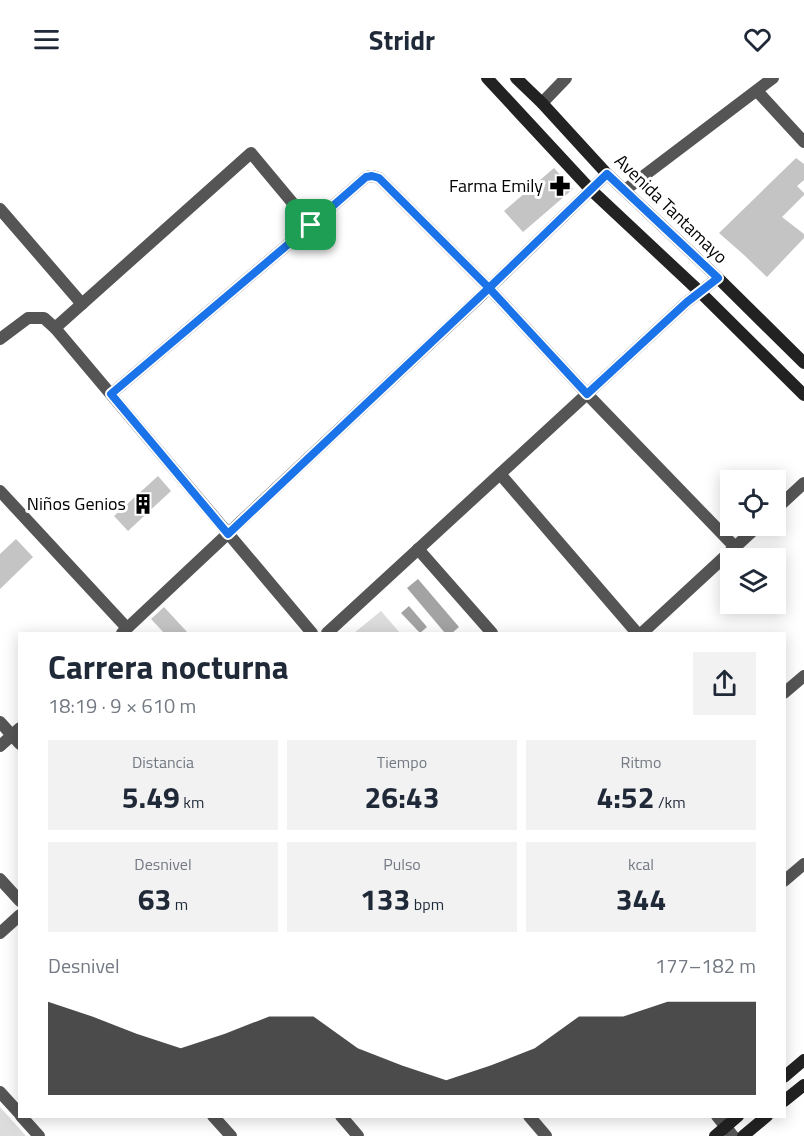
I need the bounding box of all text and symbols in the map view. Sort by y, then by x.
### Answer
text: Stridr [369,19,435,60]
icon: menu [30,23,63,56]
icon: heart [741,23,774,56]
street label: Avenida Tantamayo [609,148,734,270]
place label: Farma Emily [449,172,543,199]
pharmacy icon: Farma Emily [548,174,572,198]
pin [285,199,336,250]
icon: arrive [294,208,327,241]
map controls [720,470,786,614]
button: locate [720,470,786,536]
place label: Niños Genios [27,490,126,517]
building icon: Niños Genios [131,492,155,516]
button: layers [720,548,786,614]
text: Carrera nocturna [48,642,289,692]
button: share [693,652,756,715]
text: 18:19 · 9 × 610 m [48,690,196,721]
text: Distancia [132,750,194,774]
text: Tiempo [377,750,427,774]
text: Ritmo [621,750,661,774]
text: 5.49 [122,774,180,820]
text: 26:43 [365,774,439,820]
text: 4:52 [596,774,654,820]
text: km [180,790,204,814]
text: /km [654,790,686,814]
text: Desnivel [134,852,192,876]
text: Pulso [383,852,421,876]
text: kcal [628,852,654,876]
text: 63 [138,876,171,922]
text: 133 [360,876,410,922]
text: 344 [616,876,666,922]
text: m [171,892,188,916]
text: bpm [410,892,444,916]
text: Desnivel [48,950,120,981]
text: 177–182 m [655,950,756,981]

